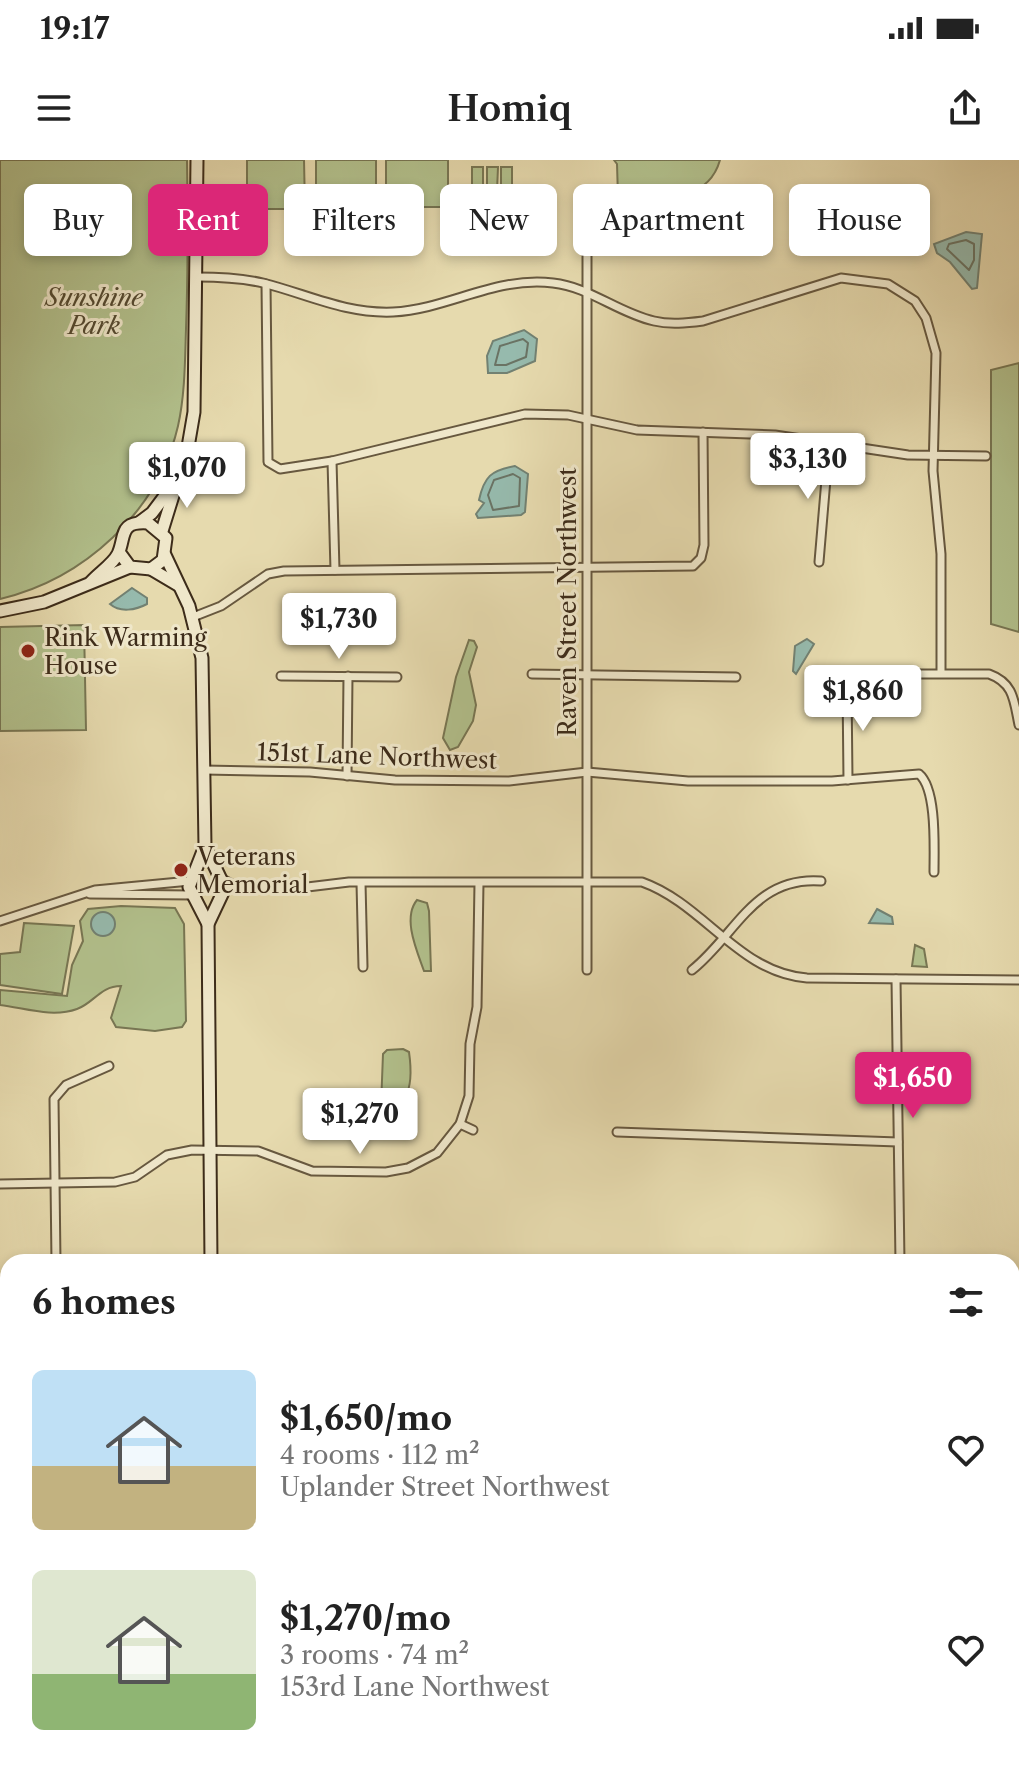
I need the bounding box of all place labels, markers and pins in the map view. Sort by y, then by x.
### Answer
pin: $3,130 [743,433,873,501]
pin: $1,070 [122,442,252,510]
pin: $1,730 [274,593,404,661]
place label: Rink Warming House [44,623,207,680]
marker: Rink Warming House [19,642,37,660]
pin: $1,860 [798,665,928,733]
place label: Veterans Memorial [196,842,308,899]
marker: Veterans Memorial [172,861,190,879]
pin: $1,650 [848,1052,978,1120]
pin: $1,270 [295,1088,425,1156]

